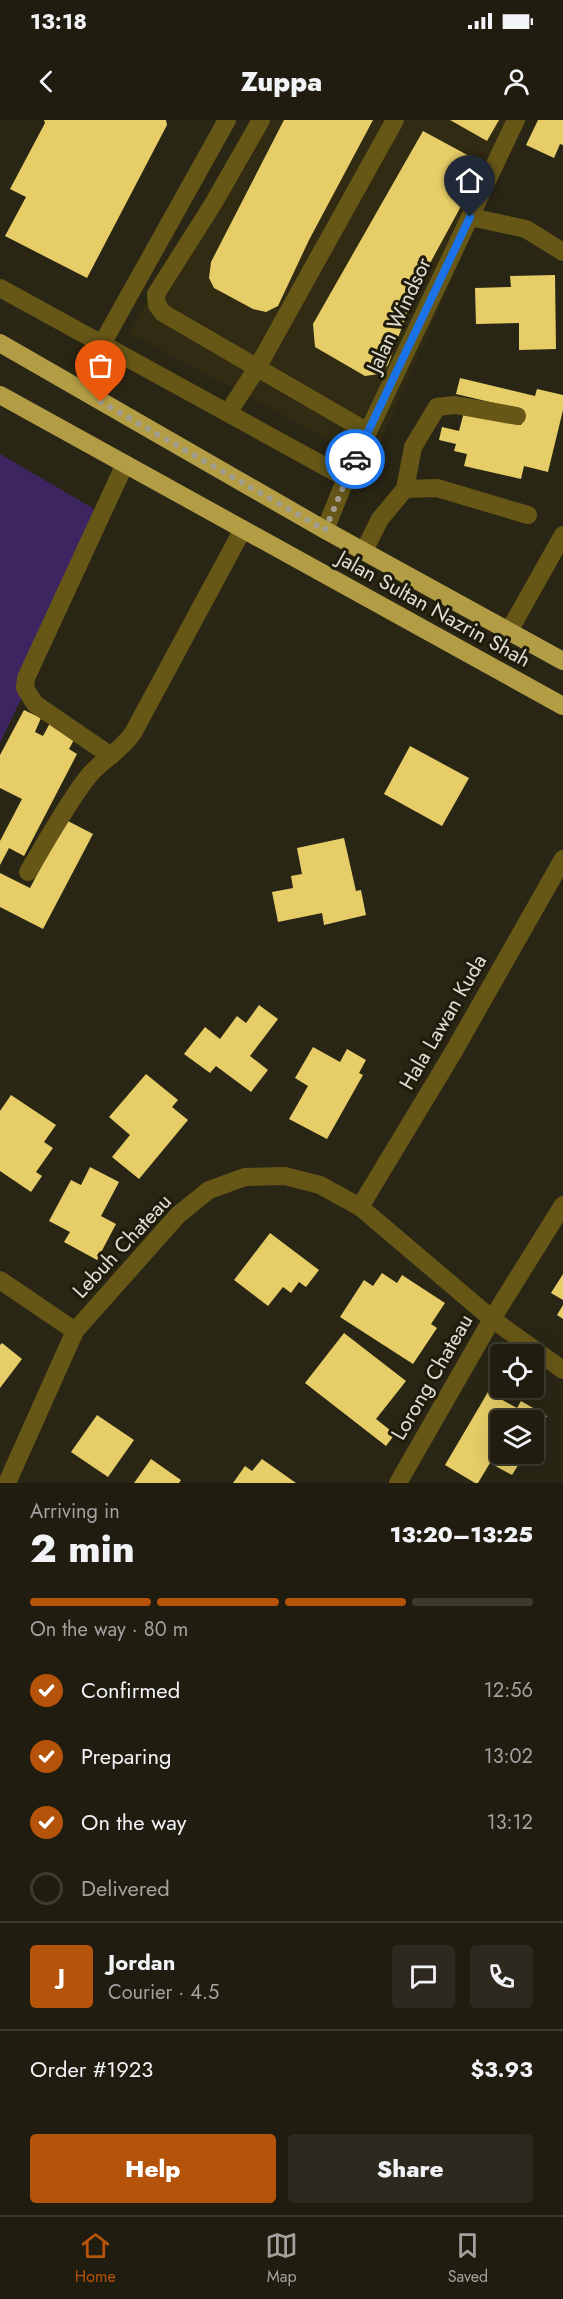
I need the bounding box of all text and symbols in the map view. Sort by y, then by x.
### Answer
text: 13:18 [30,5,87,37]
text: Zuppa [241,62,322,101]
icon: back [30,65,63,98]
icon: person [500,65,533,98]
pin [444,155,495,217]
icon: home [453,164,486,197]
street label: Jalan Windsor [358,252,439,380]
pin [75,340,126,402]
icon: bag [84,349,117,382]
courier [325,429,385,489]
icon: car [339,443,372,476]
street label: Jalan Sultan Nazrin Shah [329,542,536,675]
street label: Hala Lawan Kuda [392,949,494,1095]
street label: Lebuh Chateau [66,1187,178,1305]
street label: Lorong Chateau [384,1308,480,1446]
map controls [490,1344,544,1464]
button: locate [490,1344,544,1398]
button: layers [490,1410,544,1464]
text: Arriving in [30,1497,120,1526]
text: 13:20–13:25 [390,1518,533,1550]
text: 2 min [30,1520,135,1577]
text: On the way · 80 m [30,1615,188,1644]
icon: check [30,1674,63,1707]
text: Confirmed [81,1674,180,1706]
text: 12:56 [484,1676,533,1705]
icon: check [30,1740,63,1773]
text: Preparing [81,1740,172,1772]
text: 13:02 [484,1742,533,1771]
icon: check [30,1806,63,1839]
text: On the way [81,1806,186,1838]
text: 13:12 [487,1808,533,1837]
text: Delivered [81,1872,170,1904]
button: chat [392,1945,455,2008]
button: phone [470,1945,533,2008]
text: Jordan [108,1946,175,1978]
text: J [58,1960,65,1992]
text: Courier · 4.5 [108,1978,219,2007]
text: Order #1923 [30,2053,153,2085]
text: $3.93 [471,2053,533,2085]
button: Help [30,2134,276,2203]
button: Share [288,2134,533,2203]
tab: Home [75,2229,116,2288]
tab: Map [265,2229,298,2288]
tab: Saved [448,2229,488,2288]

